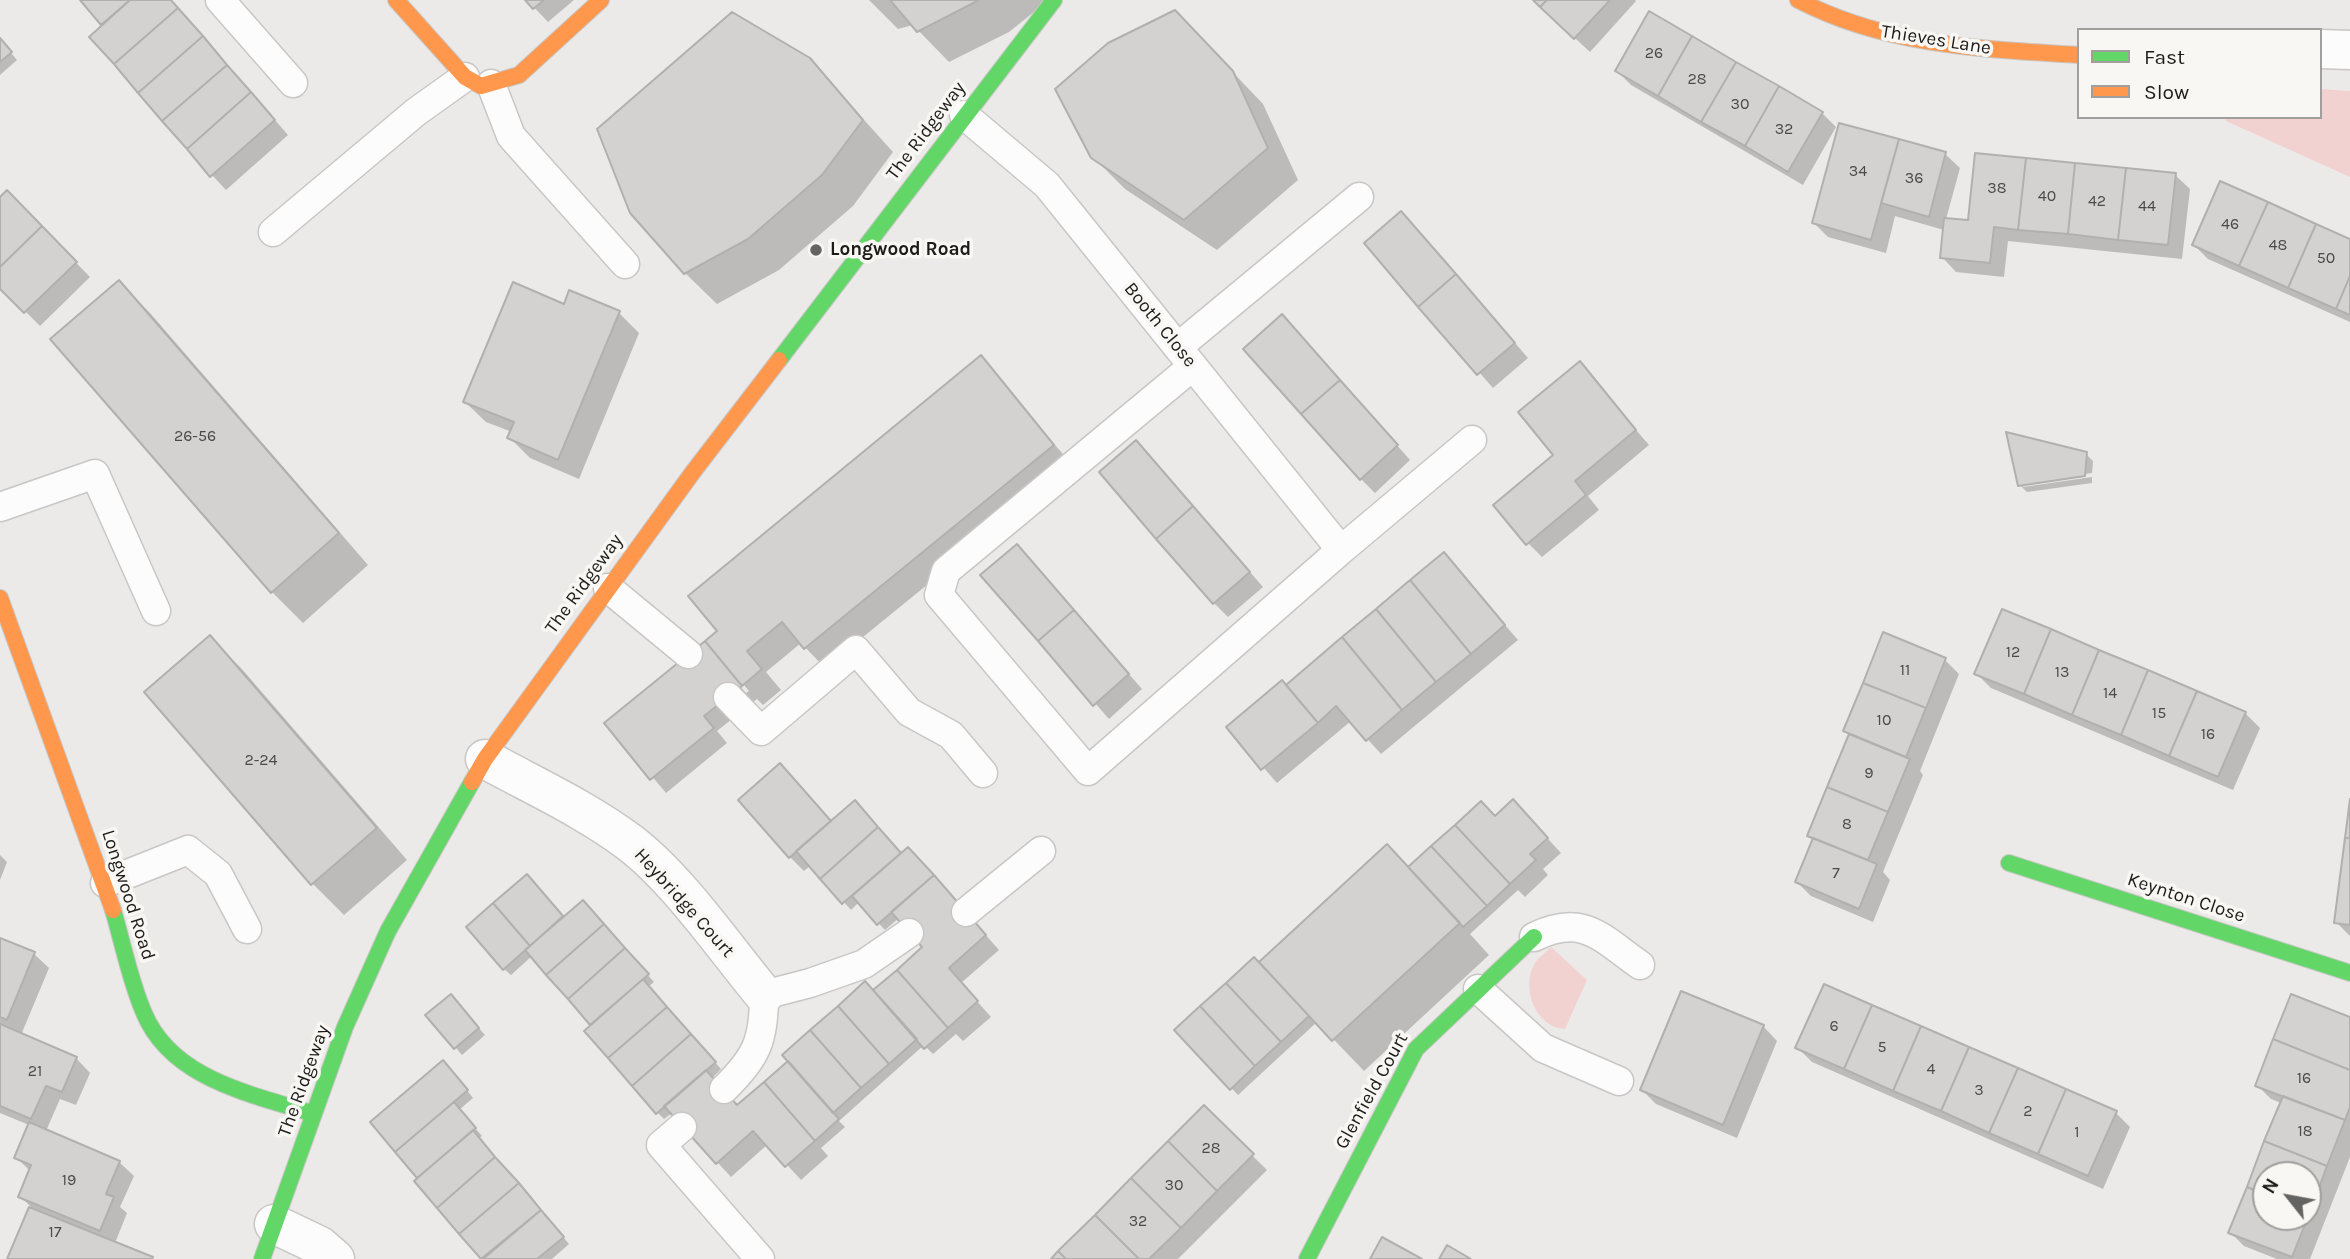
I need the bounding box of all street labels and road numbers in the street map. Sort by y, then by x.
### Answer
street label: Thieves Lane [1880,20,1992,60]
street label: The Ridgeway [882,77,970,185]
street label: Booth Close [1119,278,1201,372]
street label: The Ridgeway [540,530,628,638]
street label: Longwood Road [96,827,160,963]
street label: Heybridge Court [629,844,739,962]
street label: Keynton Close [2124,868,2248,928]
street label: The Ridgeway [273,1022,335,1140]
street label: Glenfield Court [1331,1029,1413,1153]

